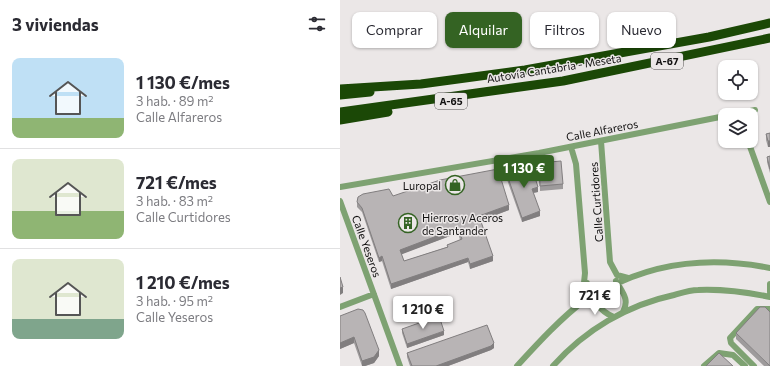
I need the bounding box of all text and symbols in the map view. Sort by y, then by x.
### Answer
chip: Comprar [352,12,437,48]
chip: Alquilar [445,12,522,48]
chip: Filtros [530,12,599,48]
chip: Nuevo [607,12,676,48]
icon: filters [306,13,328,35]
text: 3 viviendas [12,14,99,35]
street label: Autovía Cantabria - Meseta [486,51,622,85]
road number: A-67 [651,53,683,69]
map controls [718,60,758,148]
button: locate [718,60,758,100]
text: 1 130 €/mes [136,72,230,93]
icon: home [44,74,92,122]
text: 3 hab. · 89 m² [136,93,213,109]
road number: A-65 [435,93,467,109]
button: layers [718,108,758,148]
text: Calle Alfareros [136,109,222,125]
street label: Calle Alfareros [565,117,639,143]
pin: 1 130 € [487,155,561,189]
text: 1 130 € [503,160,545,176]
street label: Calle Curtidores [587,162,605,242]
text: 721 €/mes [136,172,217,193]
shop icon: Luropal [444,174,466,196]
icon: home [44,175,92,223]
place label: Luropal [403,179,441,192]
text: 3 hab. · 83 m² [136,193,213,209]
text: Calle Curtidores [136,209,231,225]
place label: Hierros y Aceros de Santander [422,211,503,237]
building icon: Hierros y Aceros de Santander [397,212,419,234]
street label: Calle Yeseros [350,213,384,279]
text: 1 210 €/mes [136,272,230,293]
icon: home [44,275,92,323]
pin: 721 € [567,282,623,316]
text: 721 € [579,287,611,303]
text: 3 hab. · 95 m² [136,293,213,309]
pin: 1 210 € [386,296,460,330]
text: 1 210 € [402,301,444,317]
text: Calle Yeseros [136,309,213,325]

